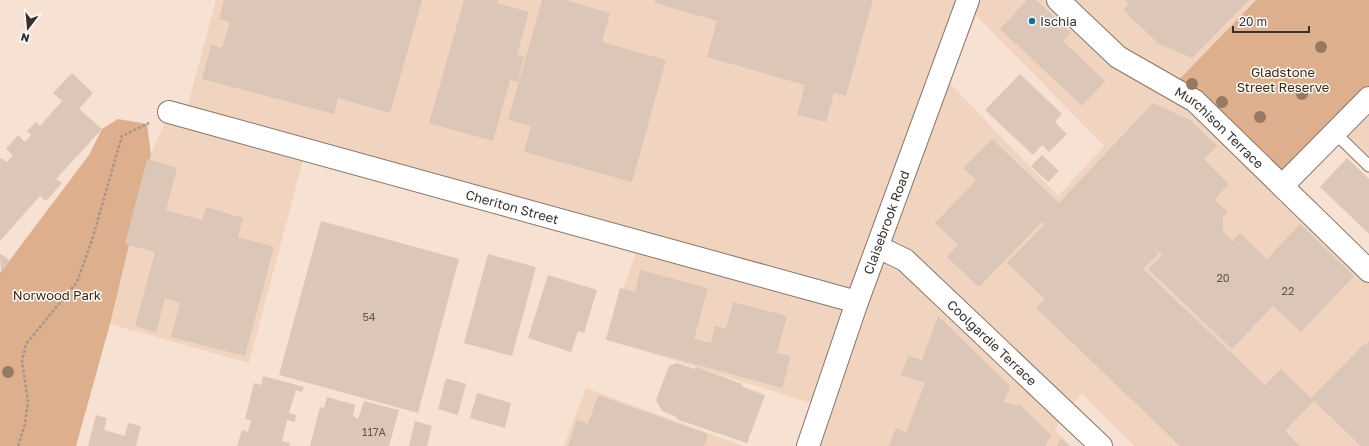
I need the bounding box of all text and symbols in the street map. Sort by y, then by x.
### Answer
north arrow [8,8,48,48]
scale bar [1233,8,1309,34]
place label: Ischia [1040,13,1077,29]
text: 20 m [1239,14,1267,29]
marker: Ischia [1027,16,1037,26]
text: N [19,31,31,45]
park label: Gladstone Street Reserve [1237,64,1329,95]
street label: Murchison Terrace [1172,83,1267,172]
street label: Claisebrook Road [860,168,913,276]
street label: Cheriton Street [464,186,560,227]
house number: 20 [1216,271,1230,284]
house number: 22 [1282,284,1294,297]
park label: Norwood Park [13,287,102,303]
street label: Coolgardie Terrace [944,296,1040,389]
house number: 54 [362,310,376,323]
house number: 117A [362,425,387,438]

